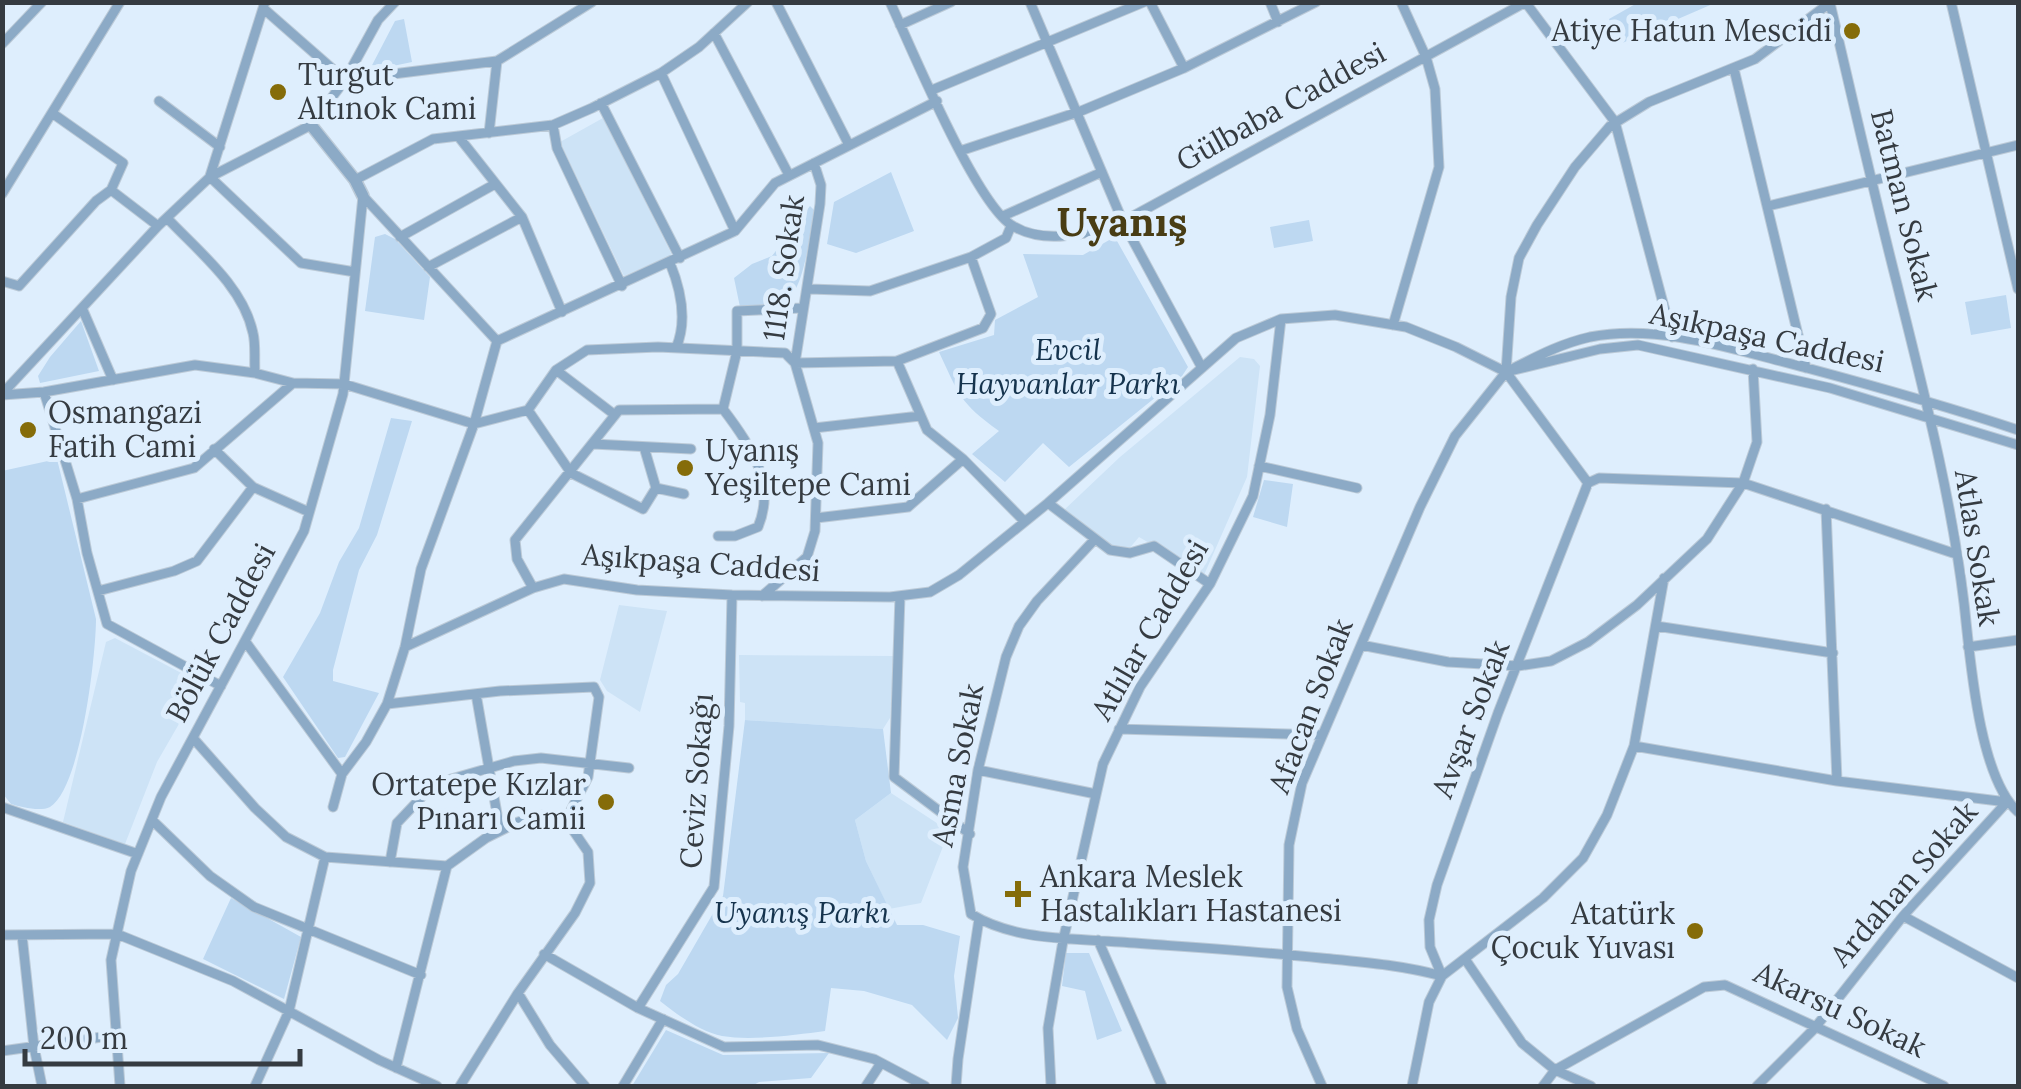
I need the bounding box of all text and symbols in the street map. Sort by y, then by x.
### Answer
place label: Atiye Hatun Mescidi [1551,11,1832,50]
marker: Atiye Hatun Mescidi [1841,20,1863,42]
street label: Gülbaba Caddesi [1169,33,1392,179]
place label: Turgut Altınok Cami [297,55,476,127]
marker: Turgut Altınok Cami [267,81,289,103]
street label: Batman Sokak [1863,105,1947,305]
street label: 1118. Sokak [754,192,812,343]
district label: Uyanış [1057,196,1187,247]
street label: Aşıkpaşa Caddesi [1645,293,1888,380]
park label: Evcil Hayvanlar Parkı [956,330,1180,402]
place label: Osmangazi Fatih Cami [48,393,202,465]
marker: Osmangazi Fatih Cami [17,419,39,441]
place label: Uyanış Yeşiltepe Cami [704,431,911,503]
marker: Uyanış Yeşiltepe Cami [674,457,696,479]
street label: Atlas Sokak [1947,466,2009,629]
street label: Atlılar Caddesi [1082,532,1216,727]
street label: Aşıkpaşa Caddesi [580,535,821,589]
street label: Bölük Caddesi [157,537,283,729]
street label: Afacan Sokak [1259,613,1361,799]
street label: Avşar Sokak [1422,634,1518,804]
street label: Asma Sokak [922,680,991,850]
street label: Ceviz Sokağı [671,692,722,870]
place label: Ortatepe Kızlar Pınarı Camii [371,765,586,837]
marker: Ortatepe Kızlar Pınarı Camii [595,791,617,813]
street label: Ardahan Sokak [1820,793,1985,975]
place label: Ankara Meslek Hastalıkları Hastanesi [1039,857,1342,929]
marker: Ankara Meslek Hastalıkları Hastanesi [1005,881,1031,907]
park label: Uyanış Parkı [714,893,890,931]
place label: Atatürk Çocuk Yuvası [1491,894,1675,967]
marker: Atatürk Çocuk Yuvası [1684,920,1706,942]
street label: Akarsu Sokak [1748,952,1932,1065]
scale bar [25,1004,300,1066]
text: 200 m [40,1019,128,1057]

